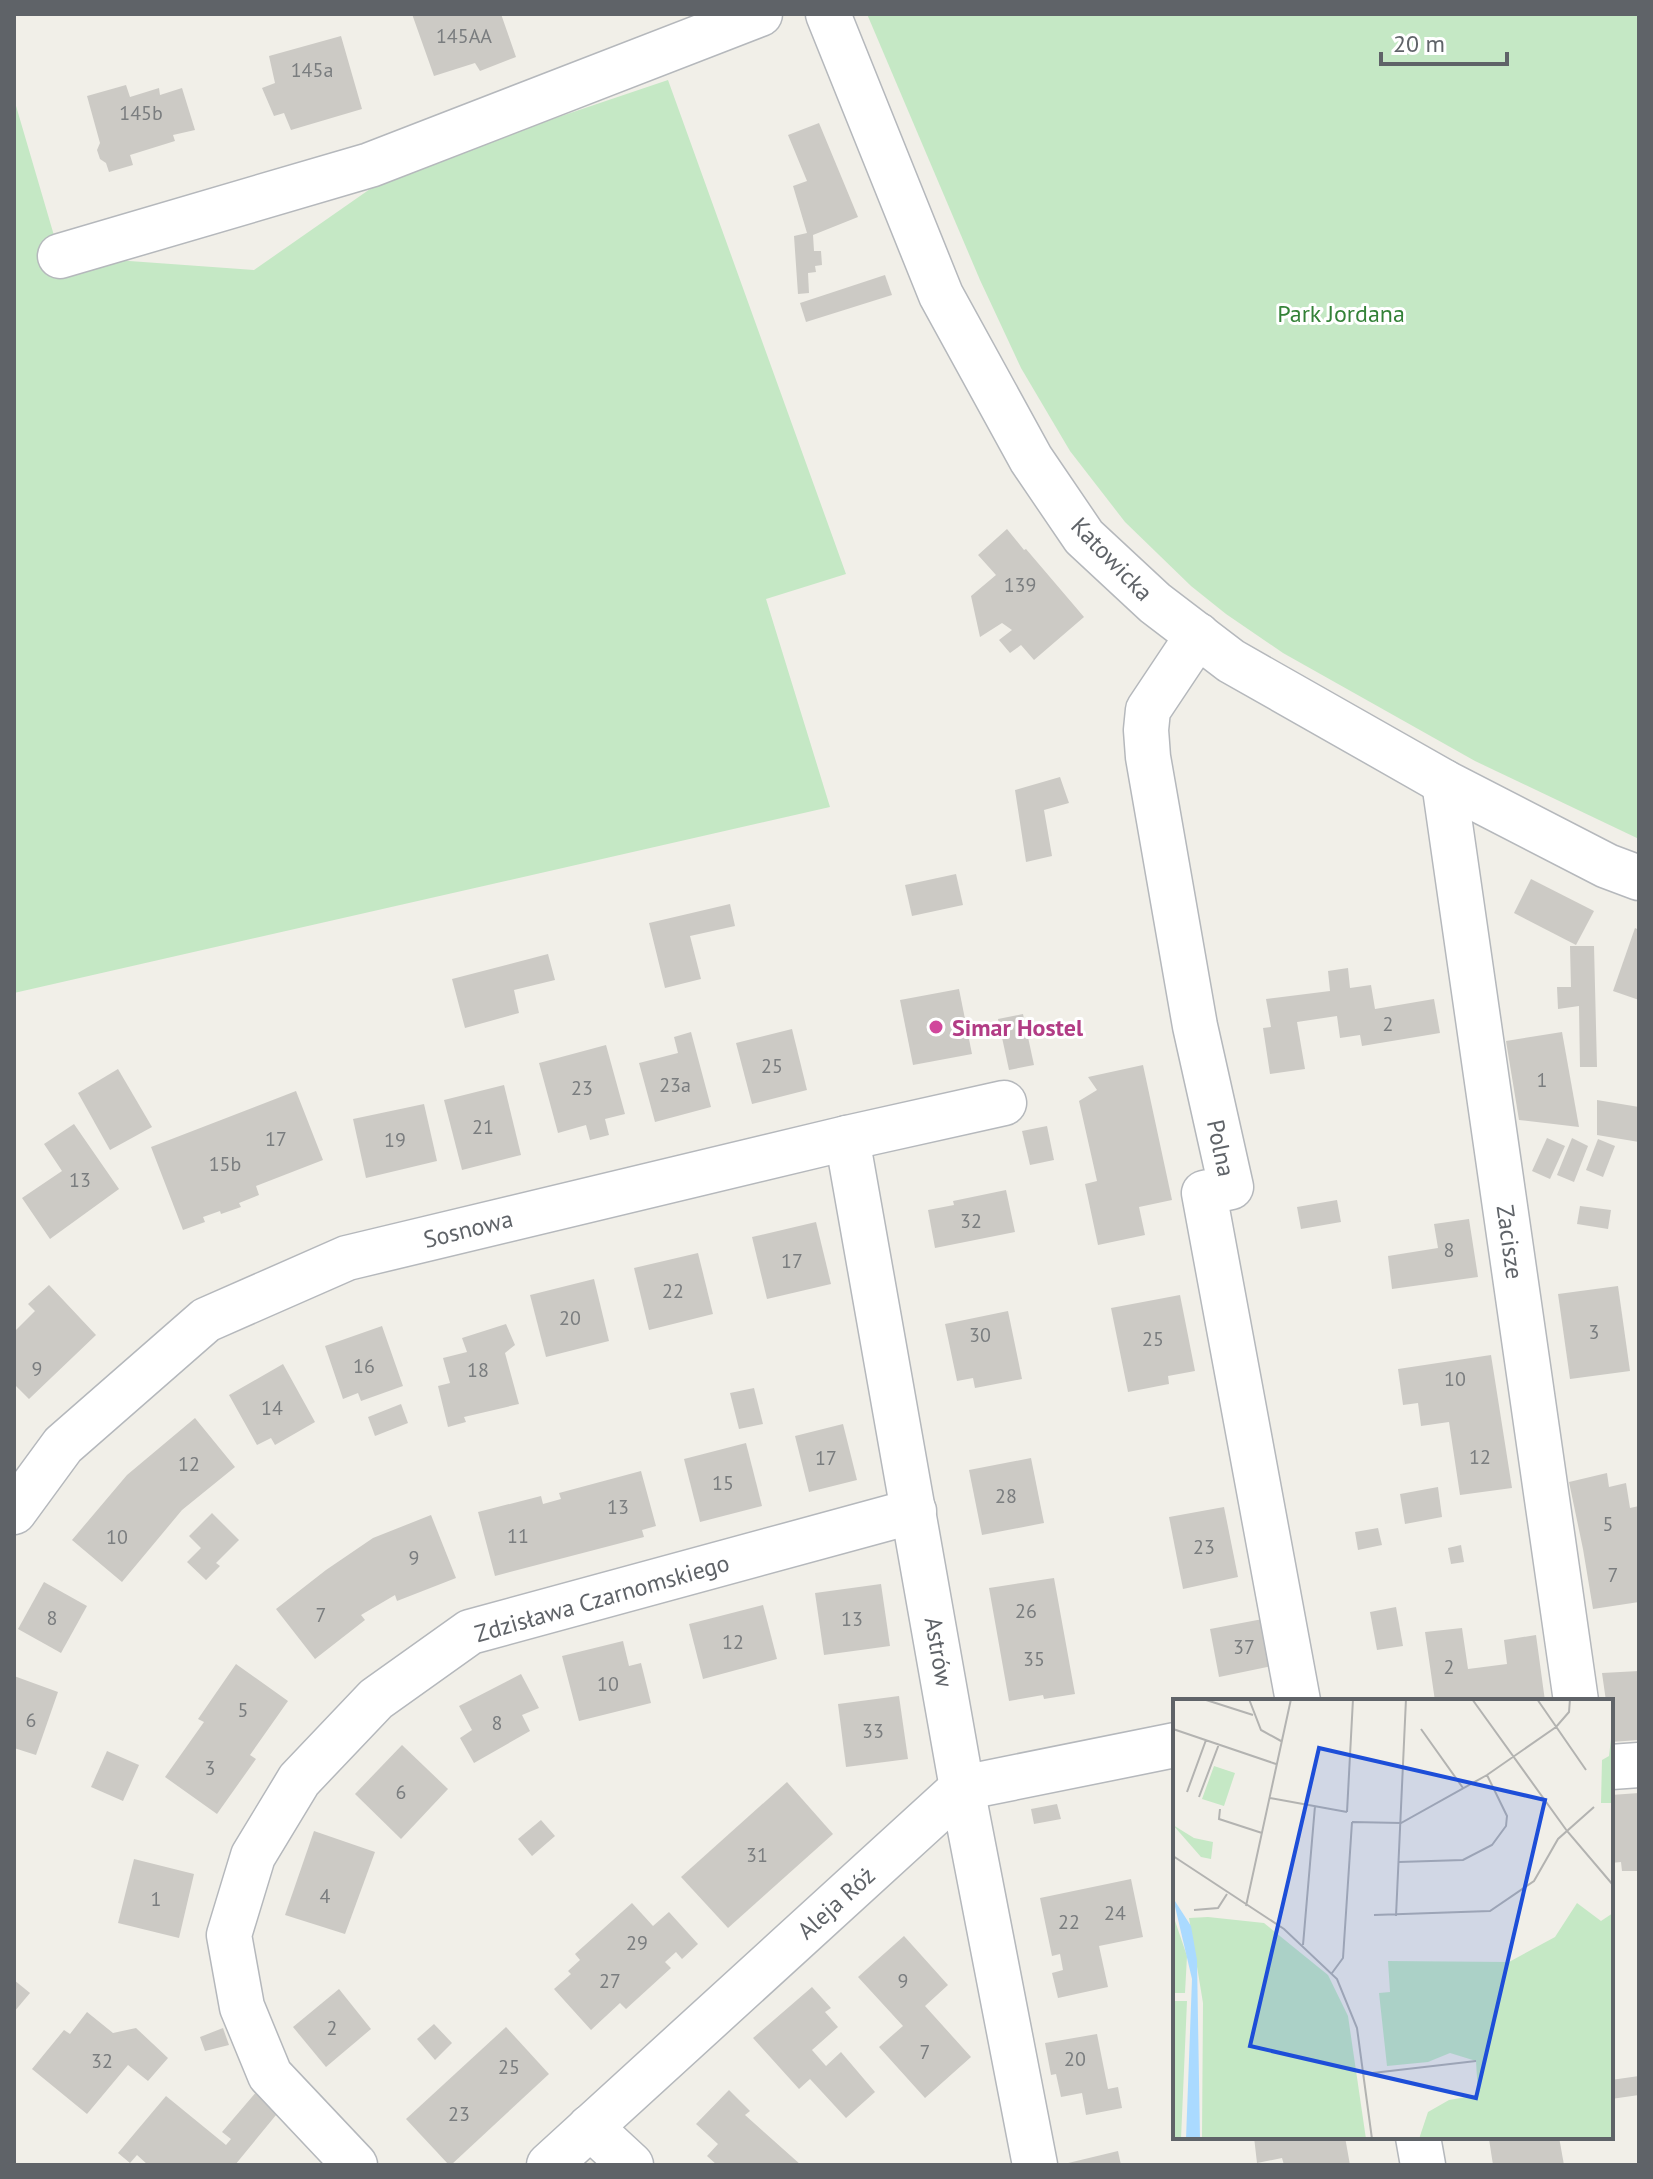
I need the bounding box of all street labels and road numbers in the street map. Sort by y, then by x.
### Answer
street label: Katowicka [1065,511,1159,607]
street label: Polna [1200,1117,1242,1179]
street label: Sosnowa [420,1203,516,1255]
street label: Zacisze [1489,1203,1531,1281]
street label: Zdzisława Czarnomskiego [471,1547,733,1649]
street label: Astrów [918,1615,960,1690]
street label: Aleja Róż [791,1860,881,1946]

